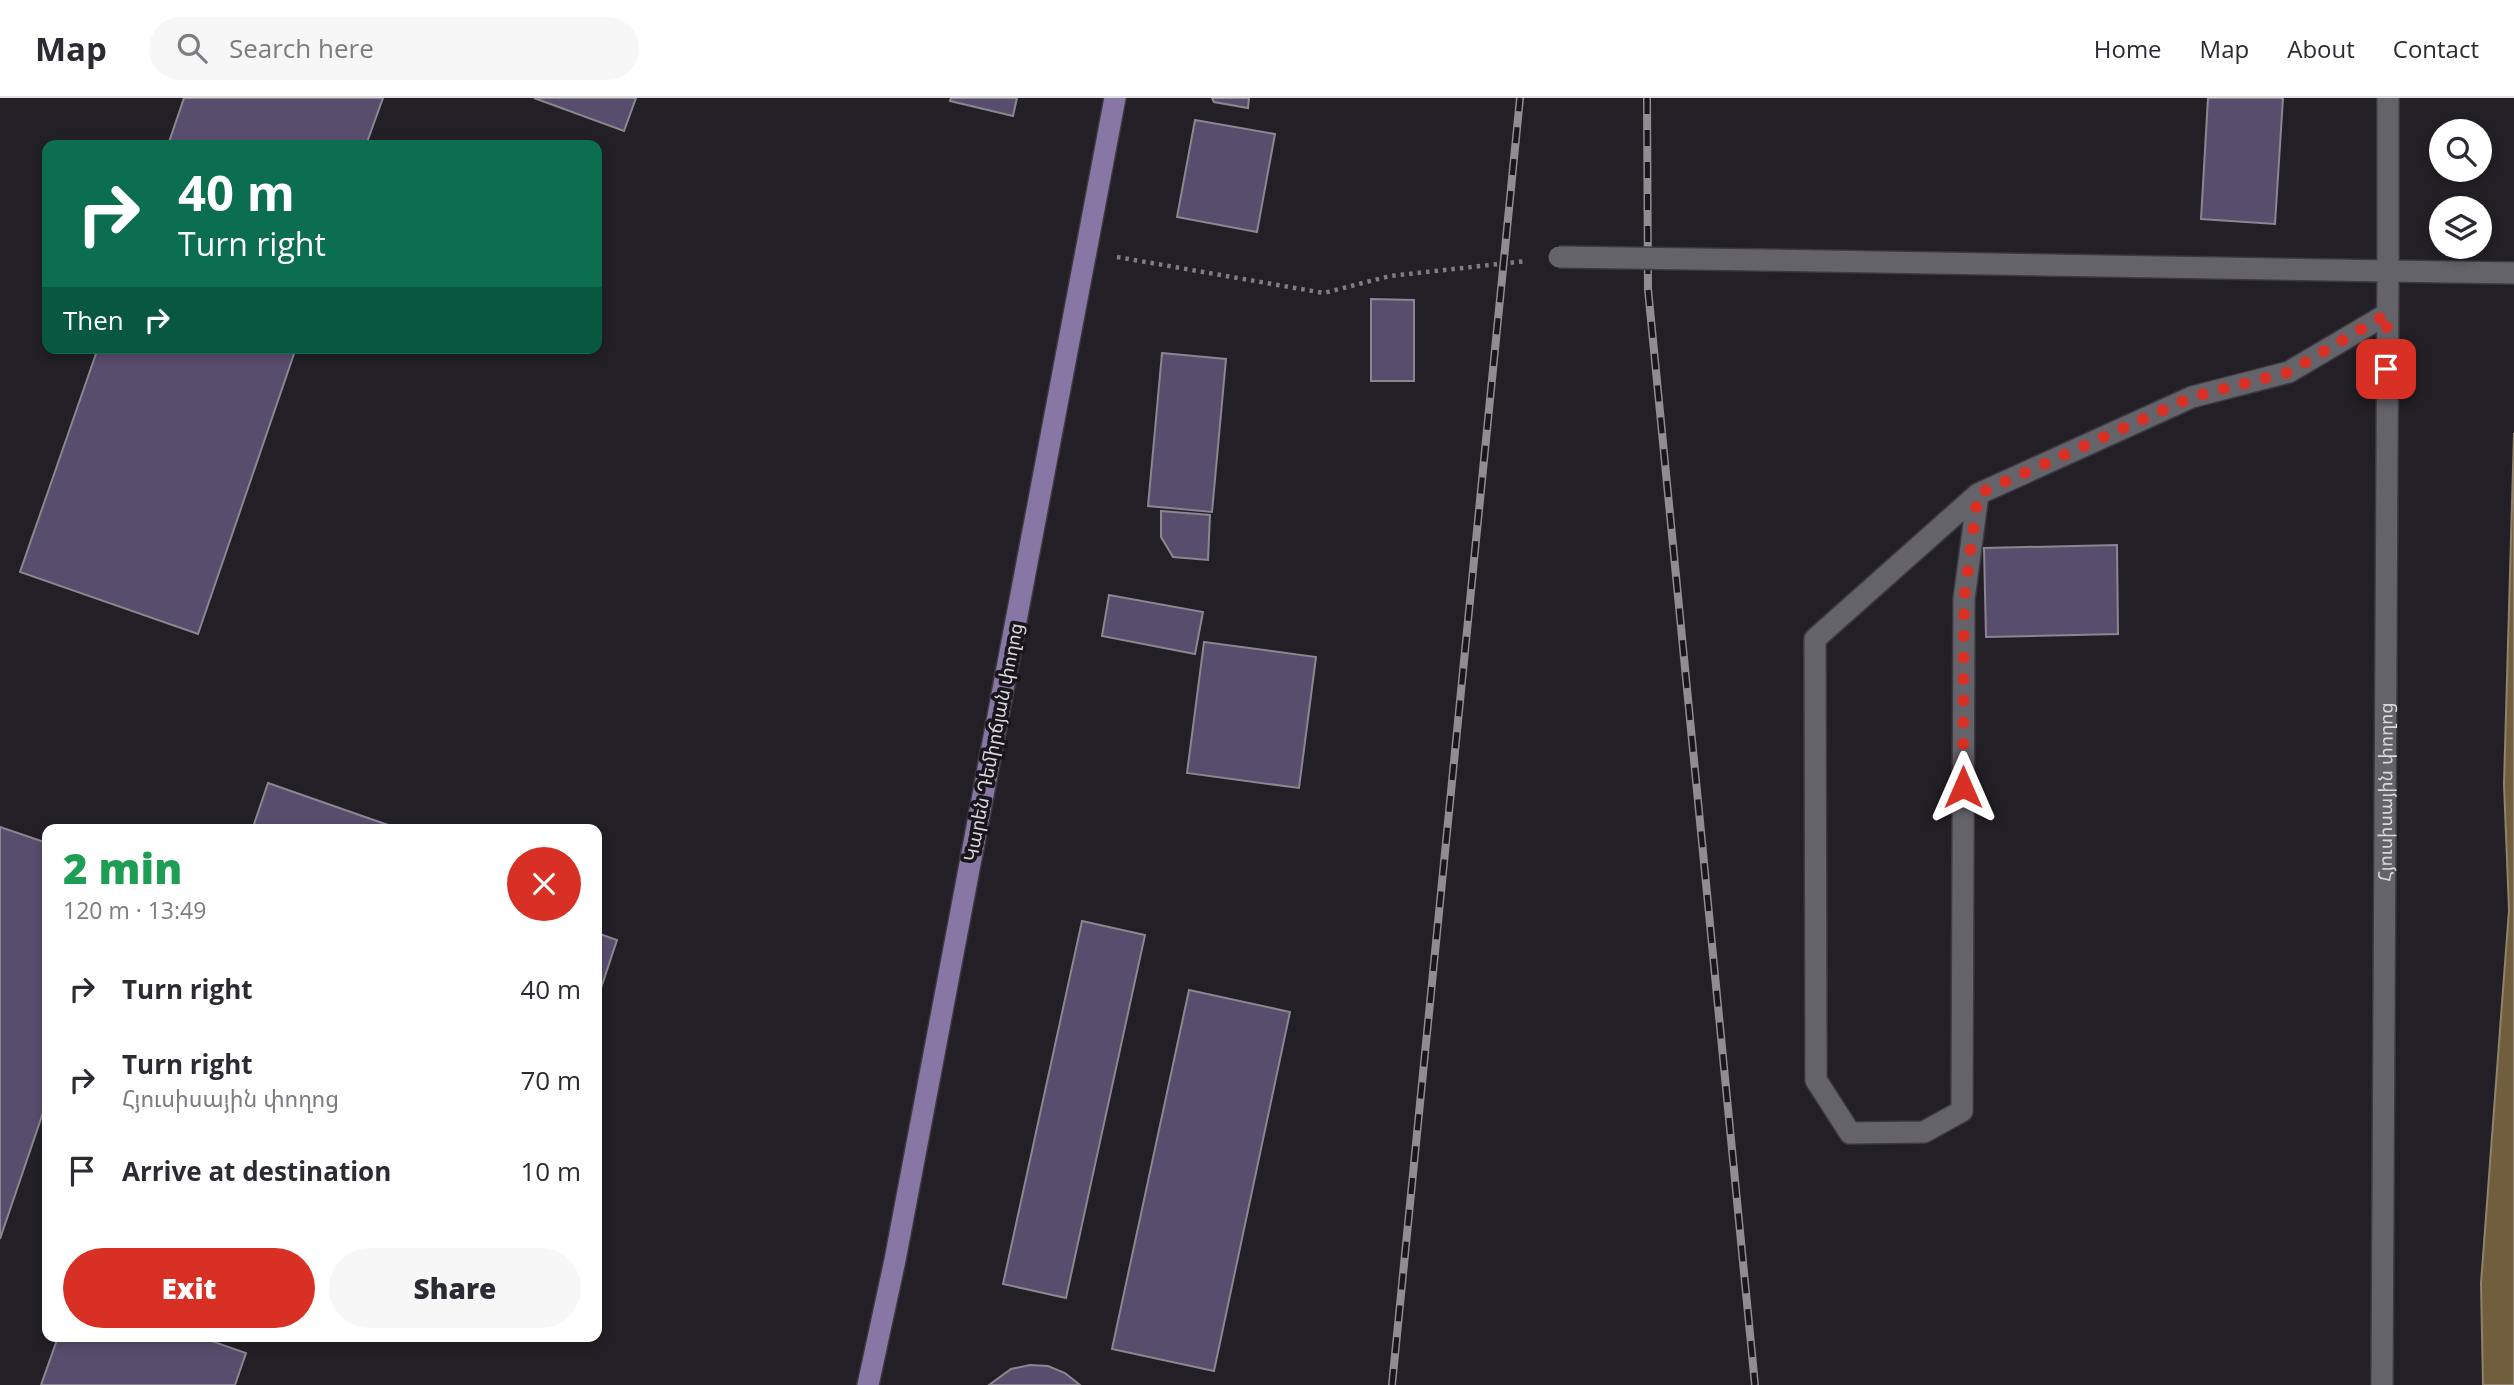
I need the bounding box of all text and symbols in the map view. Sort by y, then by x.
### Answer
search box [149,17,639,80]
text: Map [35,26,107,71]
icon: search [173,29,211,67]
text: Search here [229,30,374,66]
text: Home [2094,32,2162,65]
text: Map [2200,32,2249,65]
text: About [2287,32,2355,65]
text: Contact [2393,32,2479,65]
map controls [2429,119,2492,259]
button: search [2429,119,2492,182]
text: 40 m [178,159,295,225]
icon: right [63,168,154,259]
button: layers [2429,196,2492,259]
text: Turn right [178,222,326,265]
icon: right [138,301,176,339]
text: Then [63,302,124,338]
pin [2356,339,2416,399]
icon: arrive [2367,350,2405,388]
street label: Կարեն Դեմիրճյան փողոց [957,620,1029,864]
street label: Հյուսիսային փողոց [2372,702,2399,882]
position arrow [1926,750,2000,824]
text: 2 min [63,839,182,896]
button: close [507,847,581,921]
text: 120 m · 13:49 [63,894,206,926]
icon: right [63,970,101,1008]
text: Turn right [122,971,253,1007]
text: 40 m [520,971,581,1007]
text: Turn right [122,1046,253,1082]
icon: right [63,1061,101,1099]
text: 70 m [520,1062,581,1098]
text: Հյուսիսային փողոց [122,1082,339,1114]
icon: arrive [63,1152,101,1190]
text: Arrive at destination [122,1153,391,1189]
text: 10 m [520,1153,581,1189]
button: Exit [63,1248,315,1328]
button: Share [329,1248,581,1328]

